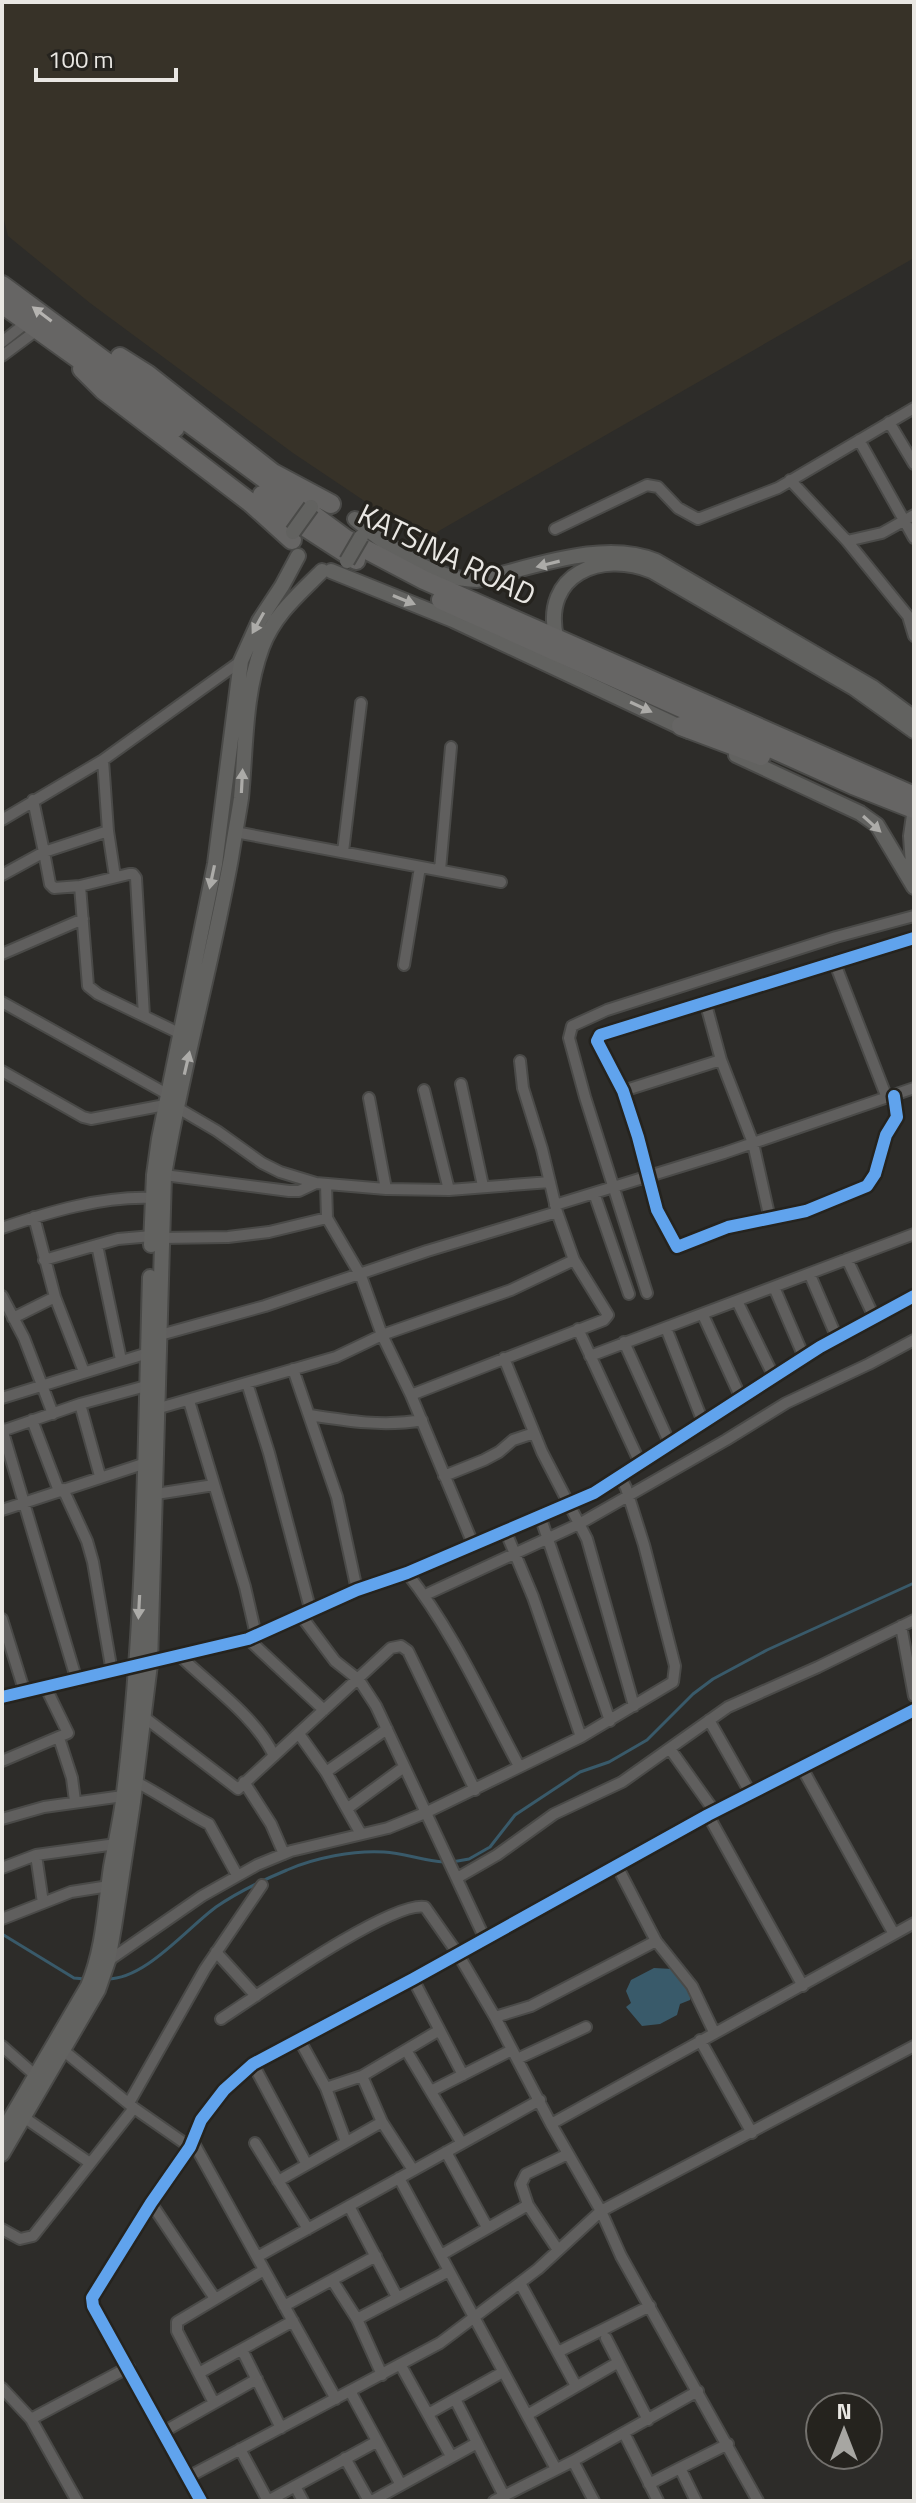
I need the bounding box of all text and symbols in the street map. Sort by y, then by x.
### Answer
scale bar [36,32,176,82]
text: 100 m [48,41,114,77]
one-way arrow [32,307,52,323]
street label: KATSINA ROAD [350,491,544,617]
one-way arrow [535,558,560,571]
one-way arrow [392,594,416,607]
one-way arrow [251,612,265,634]
one-way arrow [629,700,653,714]
one-way arrow [235,768,248,793]
one-way arrow [863,814,882,832]
one-way arrow [205,865,218,890]
one-way arrow [181,1050,193,1075]
one-way arrow [132,1595,145,1620]
north arrow [804,2391,884,2471]
text: N [836,2394,852,2428]

